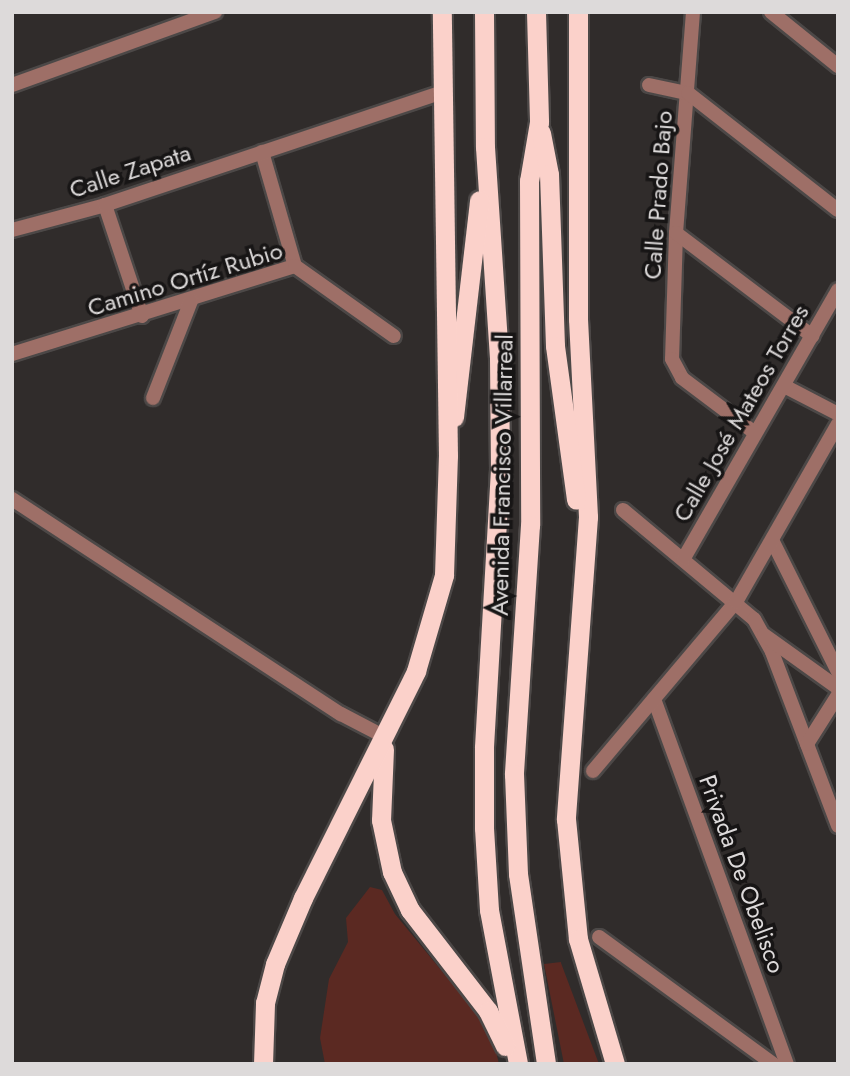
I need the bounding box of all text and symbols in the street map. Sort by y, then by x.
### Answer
street label: Calle Prado Bajo [638,110,678,280]
street label: Calle Zapata [66,138,194,204]
street label: Camino Ortíz Rubio [84,236,286,322]
street label: Calle José Mateos Torres [667,299,815,527]
street label: Avenida Francisco Villarreal [485,334,519,616]
street label: Privada De Obelisco [693,771,791,977]

